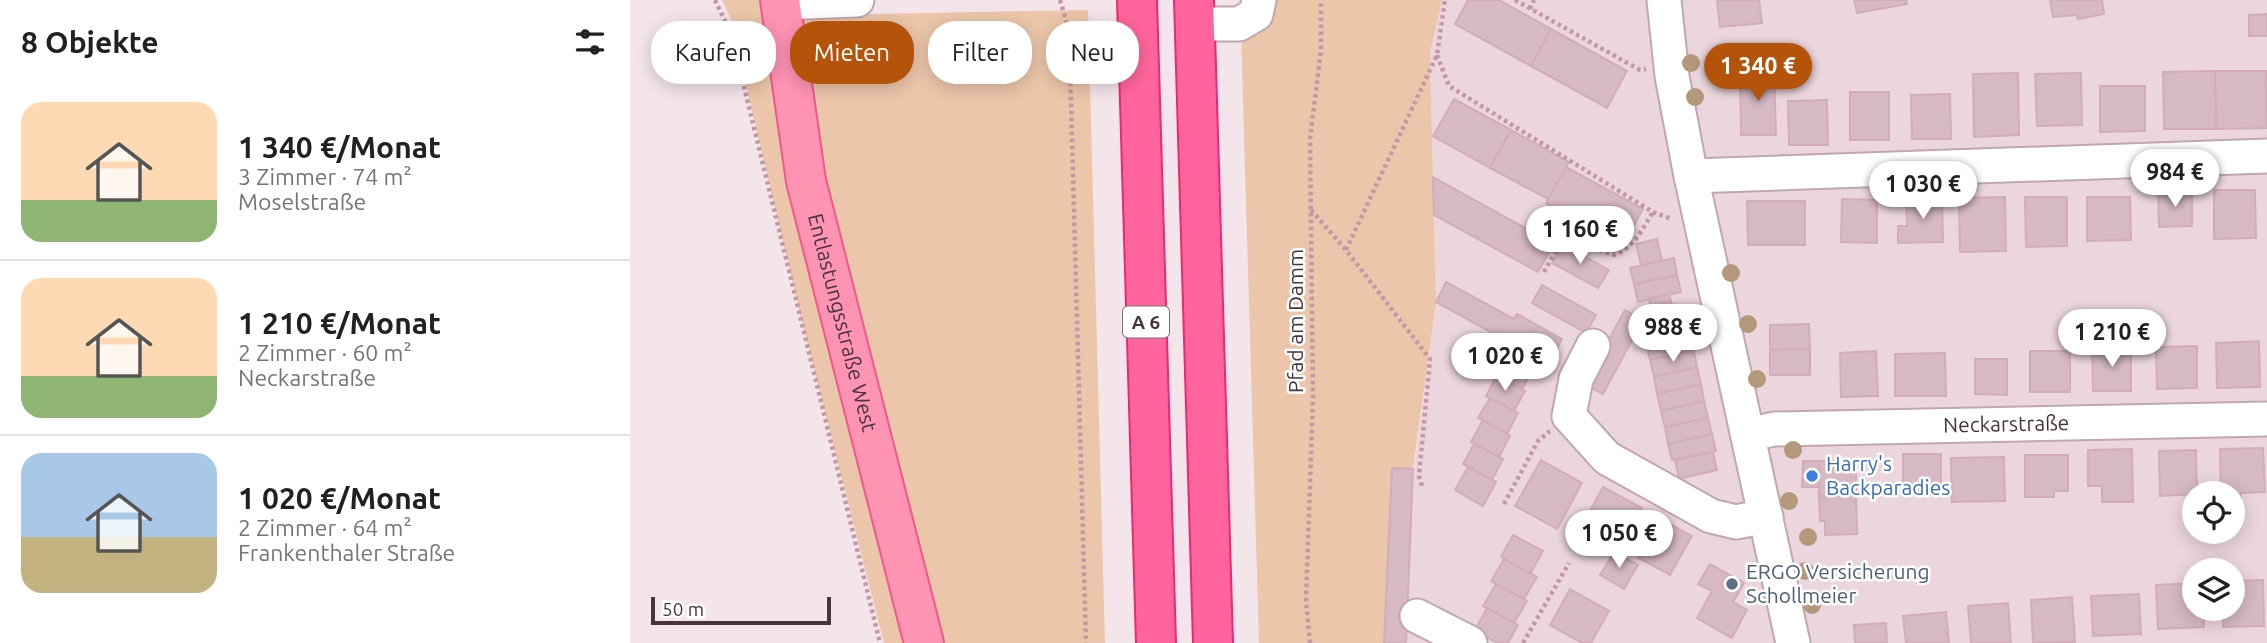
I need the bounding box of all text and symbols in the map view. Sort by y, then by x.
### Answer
chip: Kaufen [651,21,776,84]
chip: Mieten [790,21,914,84]
chip: Filter [928,21,1032,84]
chip: Neu [1046,21,1139,84]
icon: filters [571,23,609,61]
text: 8 Objekte [21,25,159,59]
pin: 1 340 € [1693,43,1823,103]
text: 1 340 € [1720,53,1796,78]
icon: home [77,130,161,214]
text: 1 340 €/Monat [238,130,441,164]
pin: 984 € [2126,150,2224,209]
text: 984 € [2146,159,2204,184]
pin: 1 030 € [1858,162,1988,221]
text: 3 Zimmer · 74 m² [238,164,412,189]
text: 1 030 € [1885,171,1961,196]
text: Moselstraße [238,189,366,214]
pin: 1 160 € [1515,206,1645,266]
street label: Entlastungsstraße West [804,211,883,434]
text: 1 160 € [1542,216,1618,241]
street label: Pfad am Damm [1283,249,1307,393]
pin: 988 € [1624,304,1722,364]
icon: home [77,306,161,390]
text: 1 210 €/Monat [238,306,441,340]
road number: A 6 [1123,306,1169,338]
pin: 1 210 € [2047,310,2177,369]
text: 988 € [1644,314,1702,339]
text: 1 210 € [2074,319,2150,344]
pin: 1 020 € [1440,334,1570,393]
text: 2 Zimmer · 60 m² [238,340,412,365]
text: 1 020 € [1467,343,1543,368]
text: Neckarstraße [238,365,376,390]
street label: Neckarstraße [1943,410,2070,437]
place label: Harry's Backparadies [1826,451,1950,499]
marker: Harry's Backparadies [1804,468,1820,484]
icon: home [77,481,161,565]
text: 1 020 €/Monat [238,481,441,515]
map controls [2182,481,2245,621]
button: locate [2182,481,2245,544]
pin: 1 050 € [1554,510,1684,570]
text: 2 Zimmer · 64 m² [238,515,412,540]
text: 1 050 € [1581,520,1657,545]
text: Frankenthaler Straße [238,540,455,565]
button: layers [2182,558,2245,621]
place label: ERGO Versicherung Schollmeier [1746,559,1929,607]
marker: ERGO Versicherung Schollmeier [1724,576,1740,592]
scale bar [651,594,831,626]
text: 50 m [662,598,704,620]

